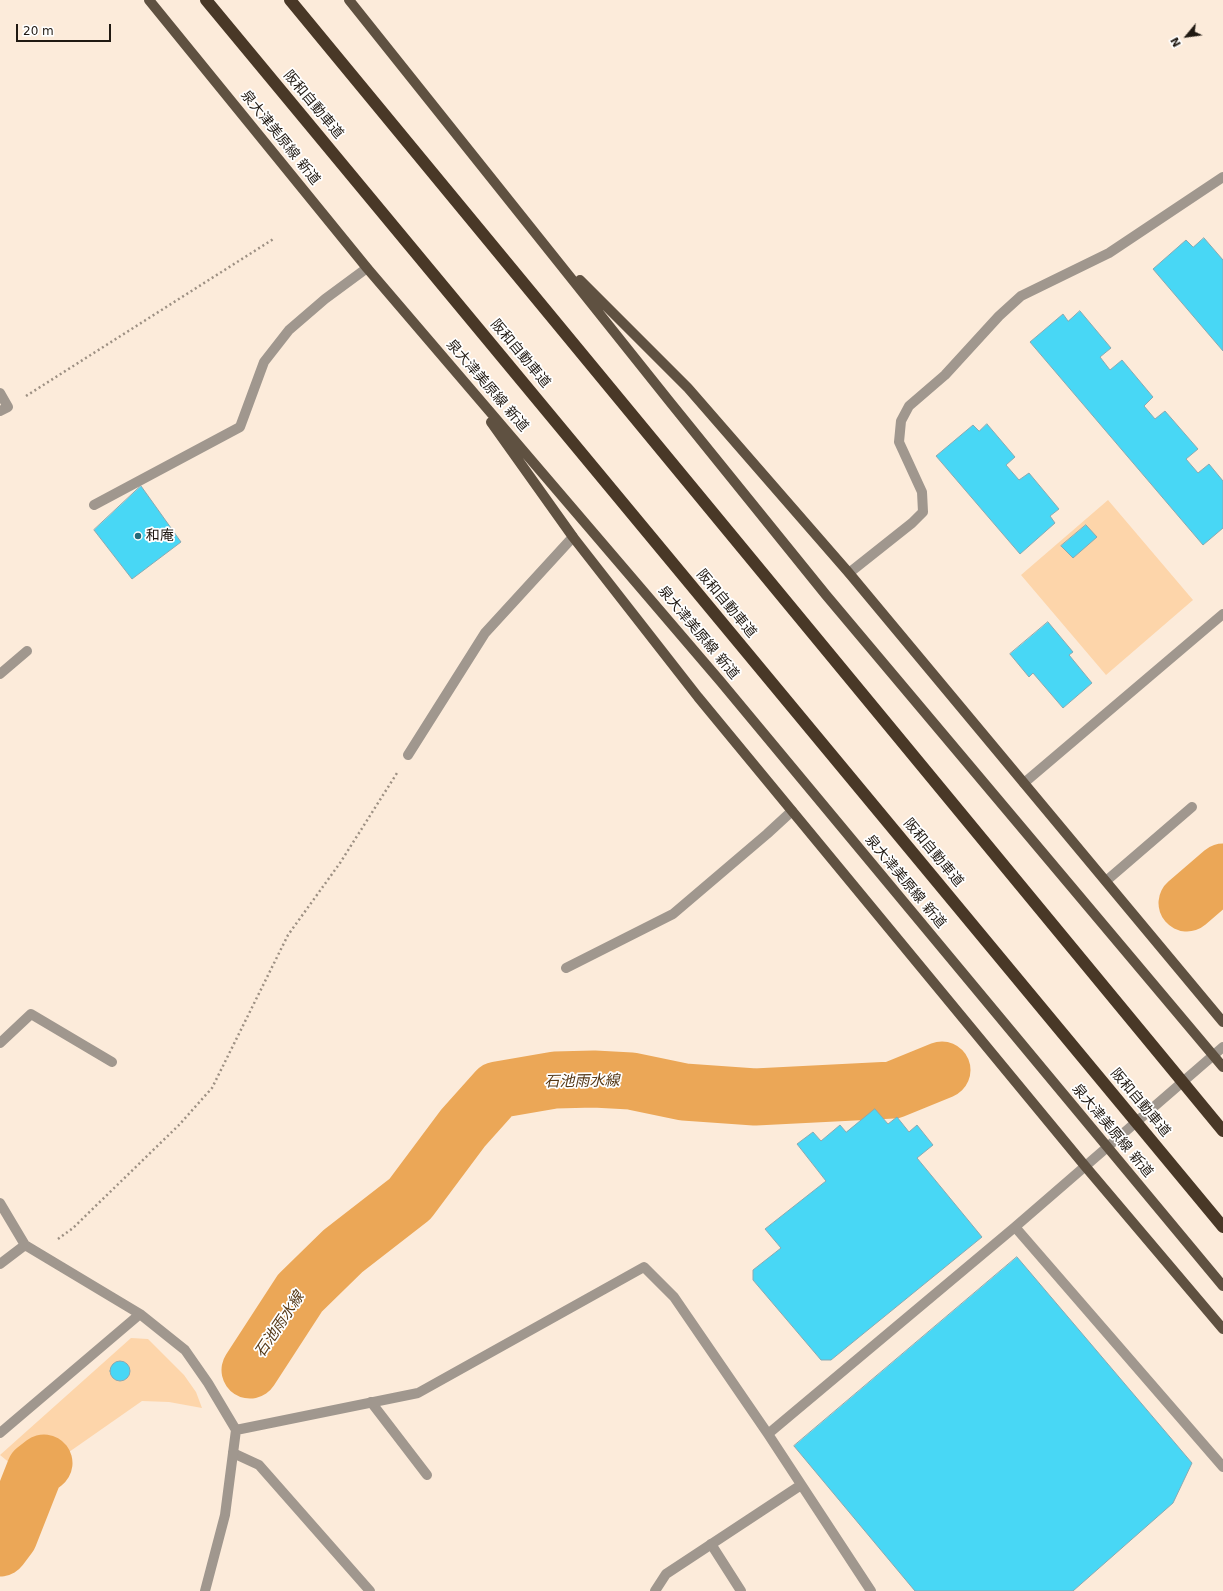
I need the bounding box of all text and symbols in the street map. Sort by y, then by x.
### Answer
scale bar [18,16,113,42]
north arrow [1167,16,1207,56]
text: 20 m [23,24,54,38]
text: N [1168,35,1184,49]
street label: 阪和自動車道 [280,67,346,143]
street label: 泉大津美原線 新道 [237,87,323,189]
street label: 阪和自動車道 [487,316,553,392]
street label: 泉大津美原線 新道 [442,337,532,435]
place label: 和庵 [146,528,174,544]
marker: 和庵 [133,531,143,541]
street label: 阪和自動車道 [693,566,759,642]
street label: 泉大津美原線 新道 [654,583,742,683]
street label: 阪和自動車道 [900,815,966,891]
street label: 泉大津美原線 新道 [861,832,949,932]
street label: 阪和自動車道 [1107,1065,1173,1141]
water label: 石池雨水線 [544,1072,620,1092]
street label: 泉大津美原線 新道 [1068,1081,1156,1181]
water label: 石池雨水線 [252,1289,308,1361]

